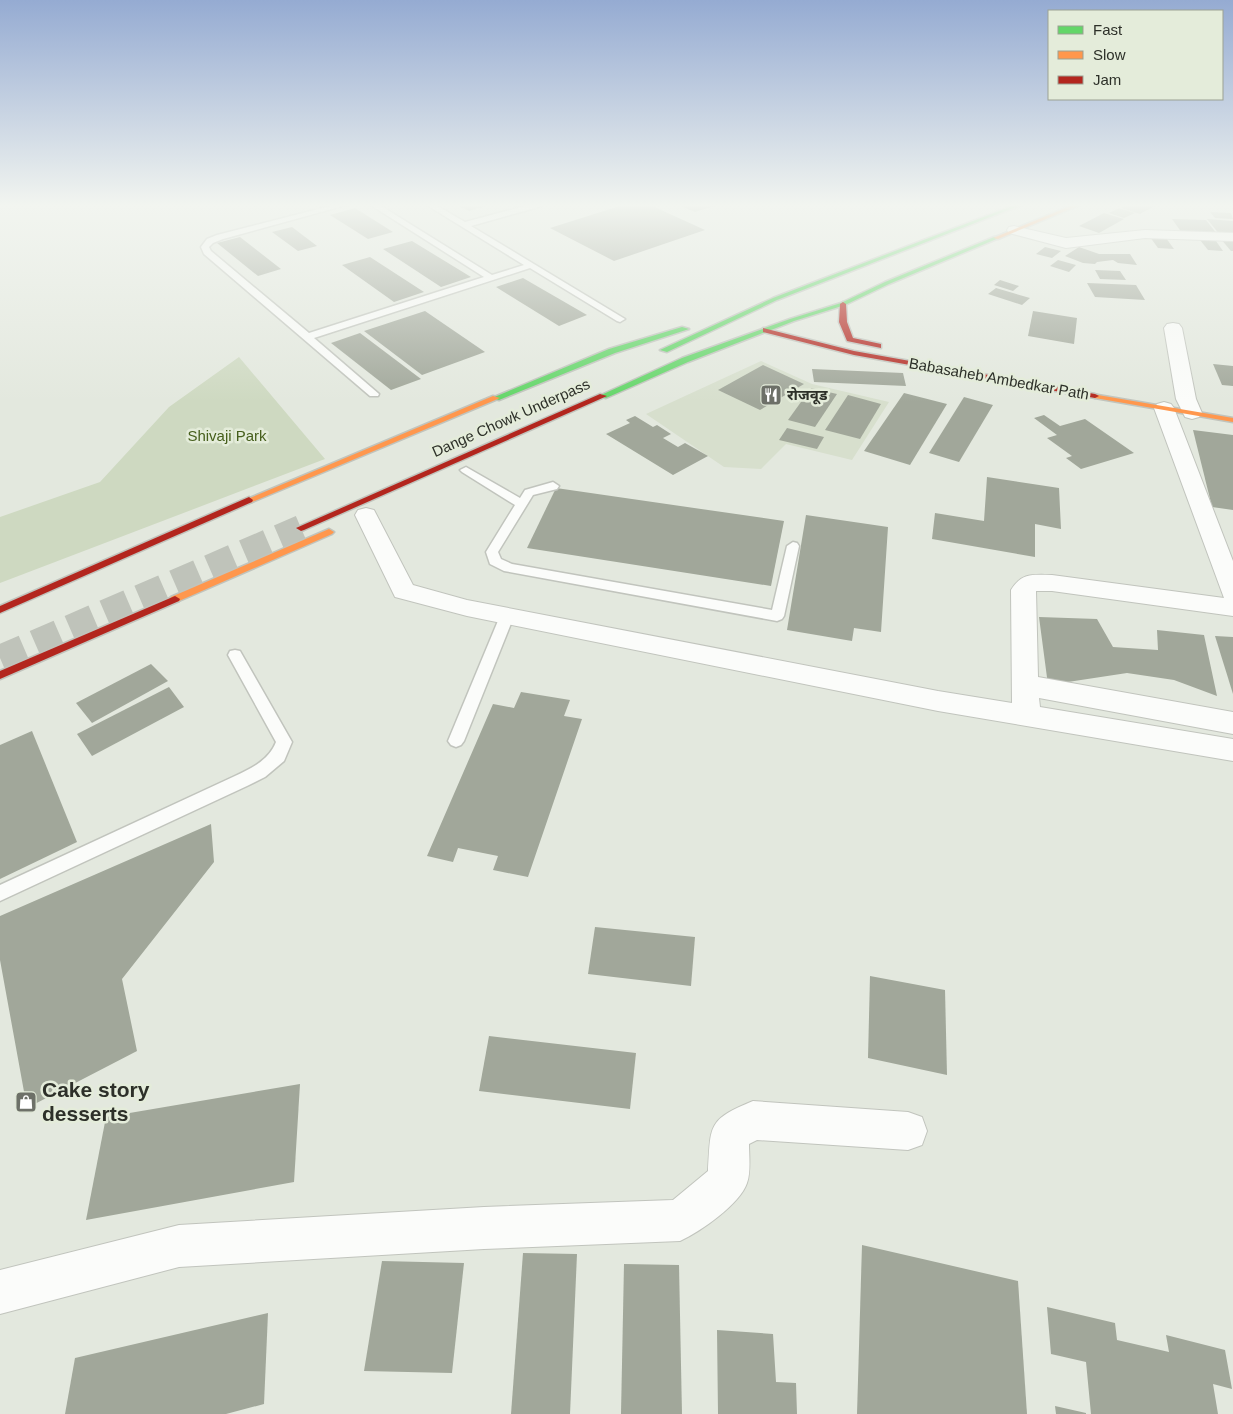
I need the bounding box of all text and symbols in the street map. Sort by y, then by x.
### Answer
legend [1048,10,1223,100]
text: Fast [1093,21,1123,38]
text: Slow [1093,46,1126,63]
text: Jam [1093,71,1121,88]
street label: Babasaheb Ambedkar Path [908,354,1090,403]
street label: Dange Chowk Underpass [429,375,592,460]
restaurant icon: रोजवूड [759,383,783,407]
place label: रोजवूड [787,386,828,405]
park label: Shivaji Park [187,427,267,444]
place label: Cake story desserts [42,1078,150,1125]
shop icon: Cake story desserts [14,1090,38,1114]

